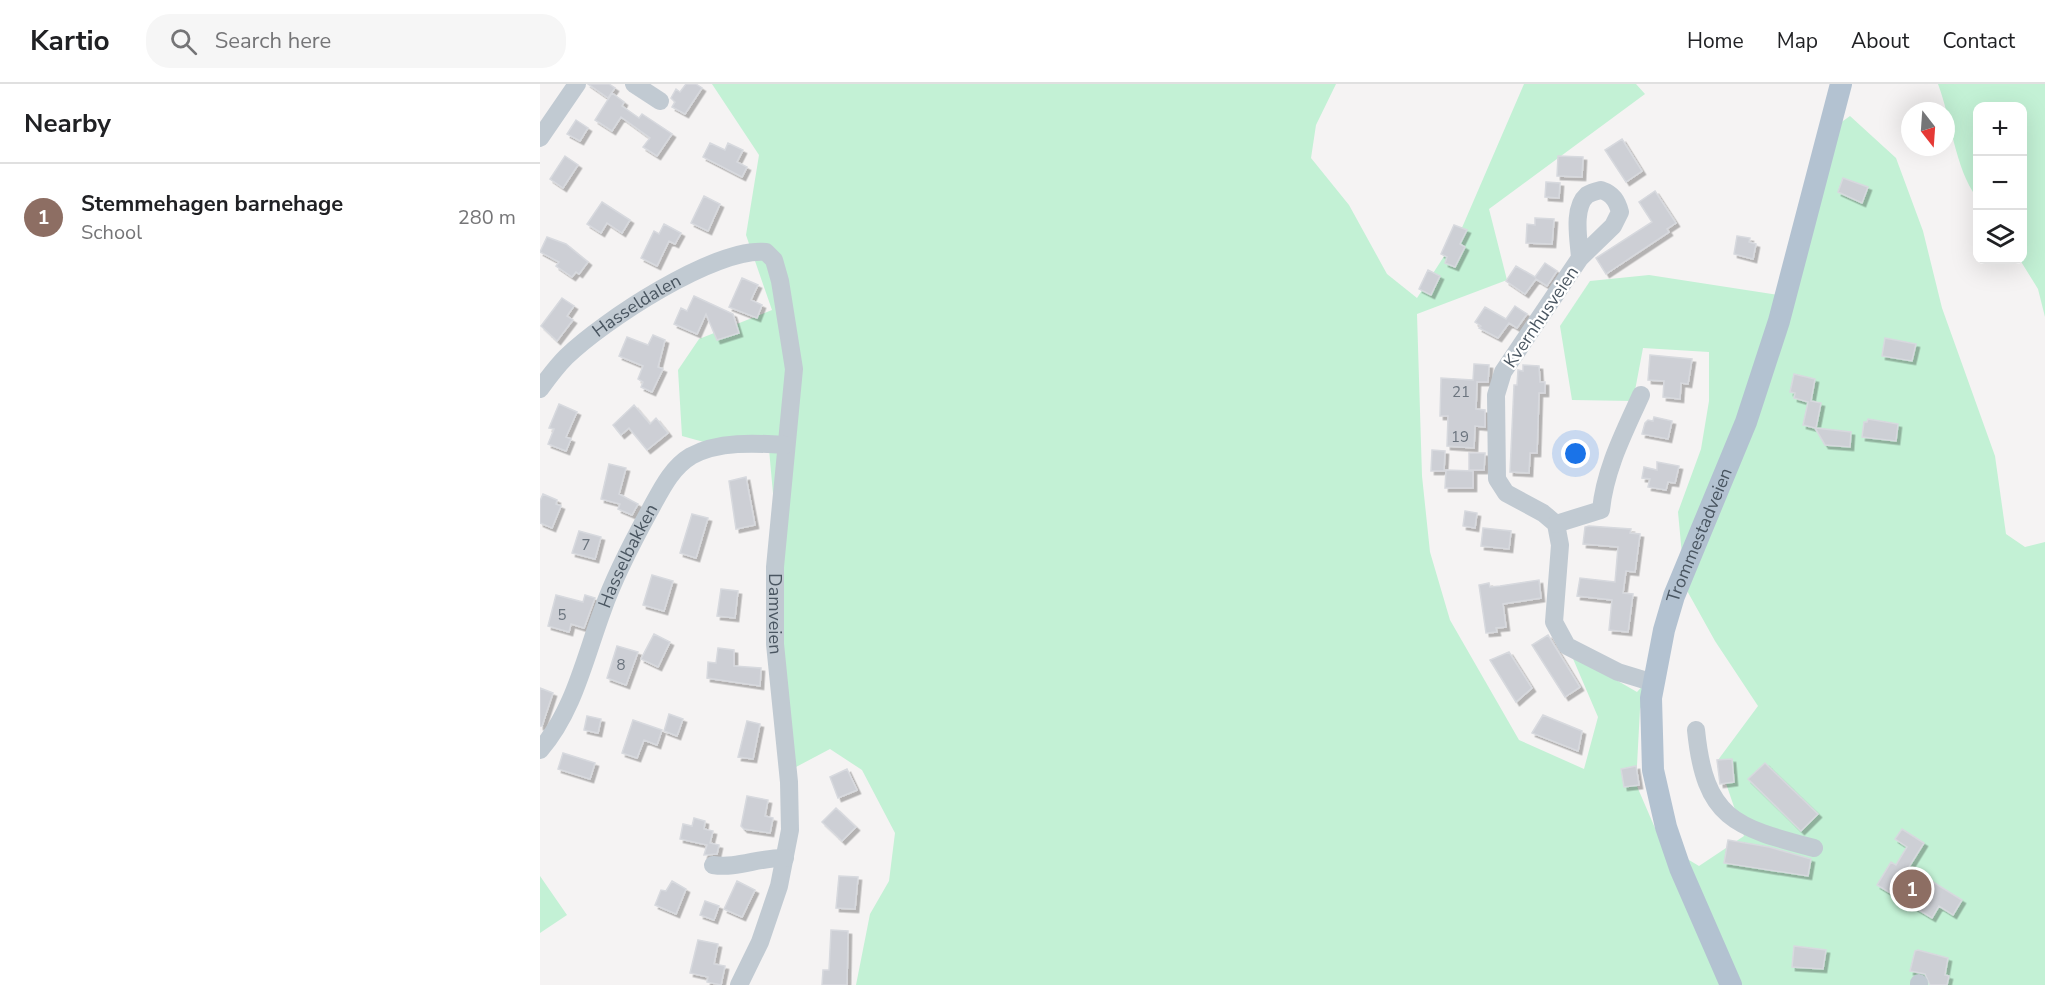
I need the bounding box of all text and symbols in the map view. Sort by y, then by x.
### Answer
search box [146,14,566,68]
text: Kartio [30,22,110,60]
icon: search [167,25,200,58]
text: Search here [215,26,331,56]
text: Home [1687,27,1744,55]
text: Map [1777,27,1818,55]
text: About [1851,27,1909,55]
text: Contact [1942,27,2015,55]
north arrow [1901,102,1955,156]
map controls [1973,102,2027,264]
button: + [1973,102,2027,156]
text: Nearby [24,106,111,141]
button: − [1973,156,2027,210]
text: Stemmehagen barnehage [81,189,343,219]
text: 1 [38,204,50,231]
text: 280 m [458,204,516,231]
button: layers [1973,210,2027,264]
text: School [81,219,142,246]
street label: Kvernhusveien [1498,262,1584,372]
street label: Hasseldalen [587,268,685,343]
house number: 21 [1452,382,1470,402]
house number: 19 [1451,427,1469,447]
your location [1561,439,1590,468]
street label: Trommestadveien [1661,464,1738,605]
street label: Hasselbakken [592,499,663,611]
house number: 7 [581,535,591,555]
street label: Damveien [763,573,788,655]
house number: 5 [557,605,567,625]
house number: 8 [616,655,626,675]
pin: 1 [1892,866,1932,912]

